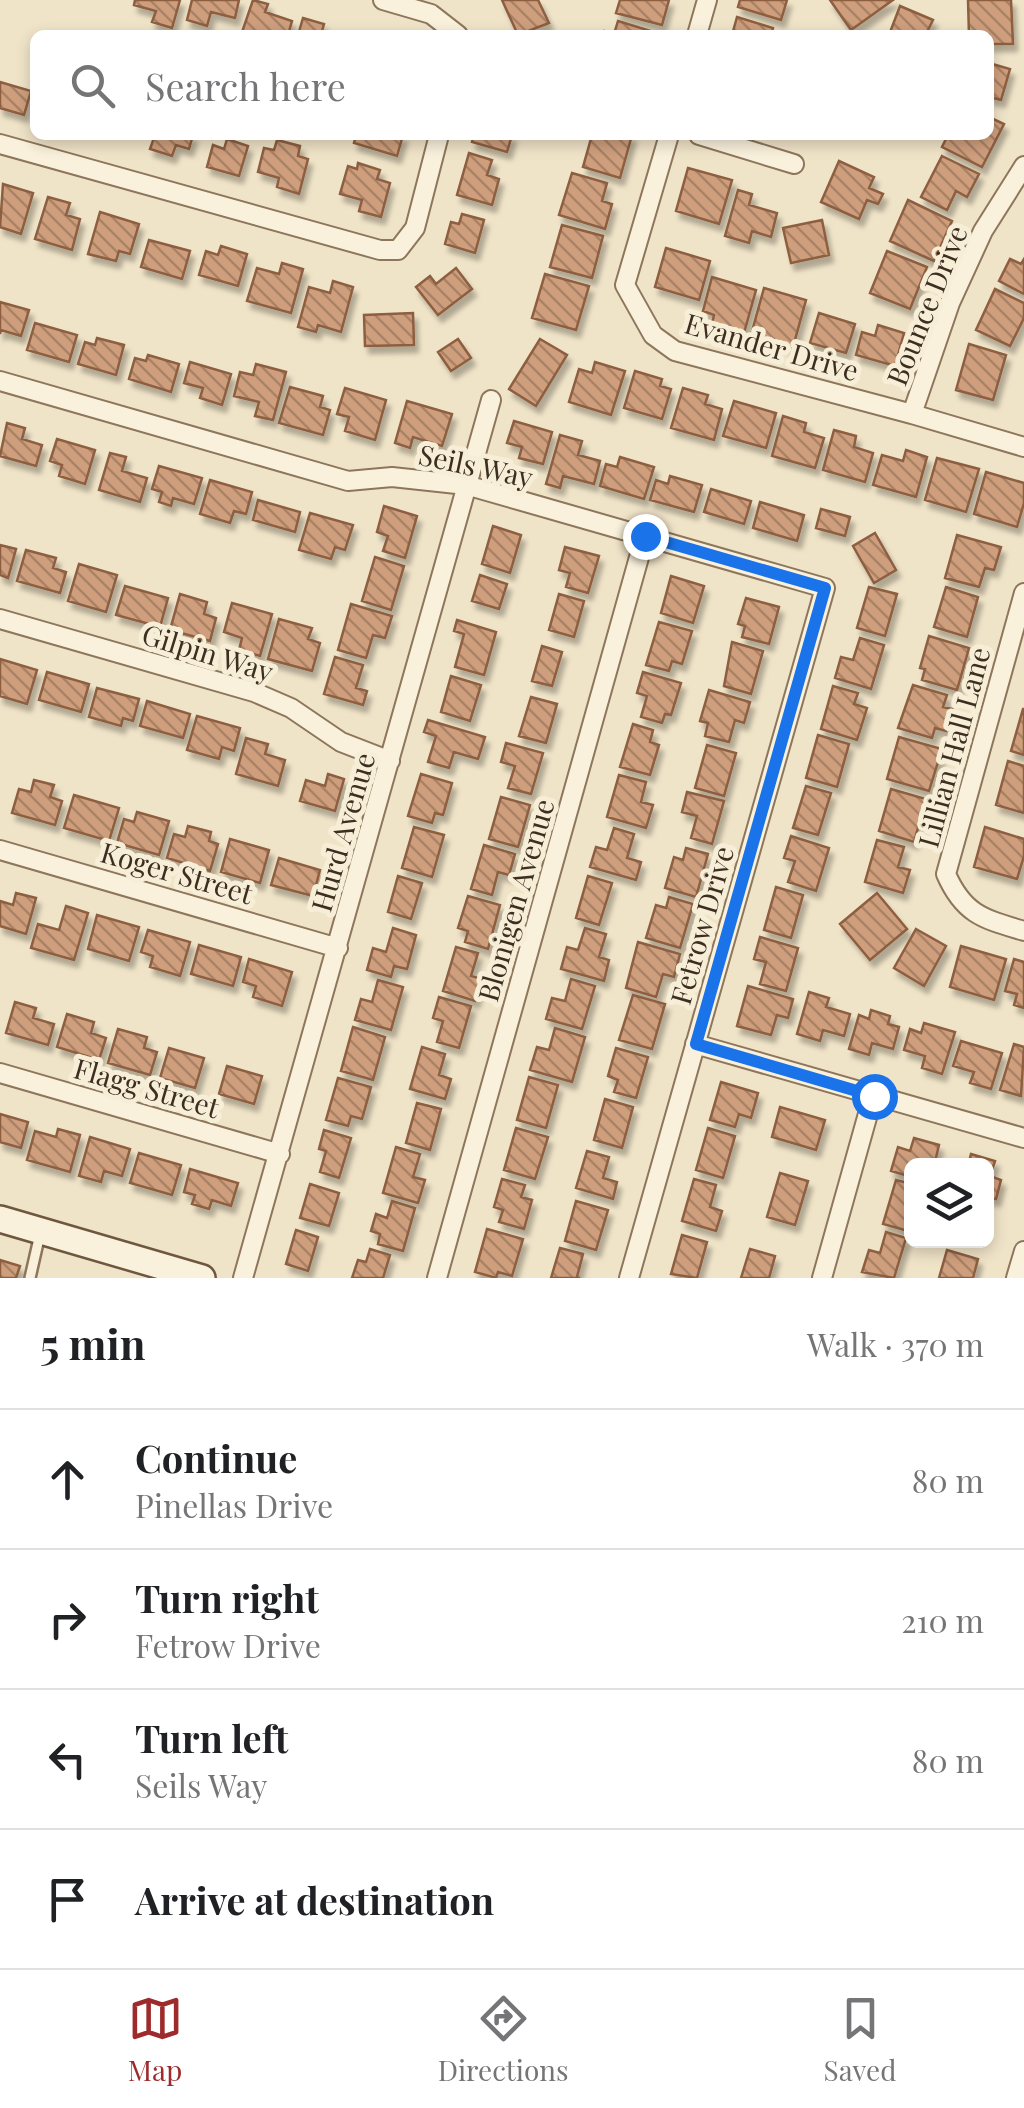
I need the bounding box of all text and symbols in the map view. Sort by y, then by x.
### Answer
search box [30,30,994,140]
icon: search [65,58,120,113]
text: Search here [145,60,346,111]
street label: Bounce Drive [877,220,975,390]
street label: Evander Drive [681,304,863,388]
street label: Seils Way [415,435,537,495]
route end [623,514,669,560]
street label: Gilpin Way [138,615,278,689]
street label: Lillian Hall Lane [908,643,998,851]
street label: Hurd Avenue [302,748,382,916]
street label: Blonigen Avenue [468,794,562,1006]
street label: Koger Street [97,833,258,912]
street label: Fetrow Drive [661,842,741,1008]
street label: Flagg Street [70,1049,225,1126]
route start [852,1074,898,1120]
map controls [904,1158,994,1248]
button: layers [904,1158,994,1248]
text: 5 min [40,1315,145,1371]
text: Walk · 370 m [807,1322,984,1365]
text: Continue [135,1432,297,1483]
icon: ahead [40,1452,95,1507]
text: 80 m [912,1458,984,1501]
text: Pinellas Drive [135,1483,333,1526]
text: Turn right [135,1572,319,1623]
icon: right [40,1592,95,1647]
text: 210 m [901,1598,984,1641]
text: Fetrow Drive [135,1623,321,1666]
text: Turn left [135,1712,288,1763]
icon: left [40,1732,95,1787]
text: 80 m [912,1738,984,1781]
text: Seils Way [135,1763,267,1806]
icon: arrive [40,1872,95,1927]
text: Arrive at destination [135,1874,494,1925]
tab: Map [128,1991,183,2088]
tab: Directions [438,1991,568,2088]
tab: Saved [824,1991,896,2088]

